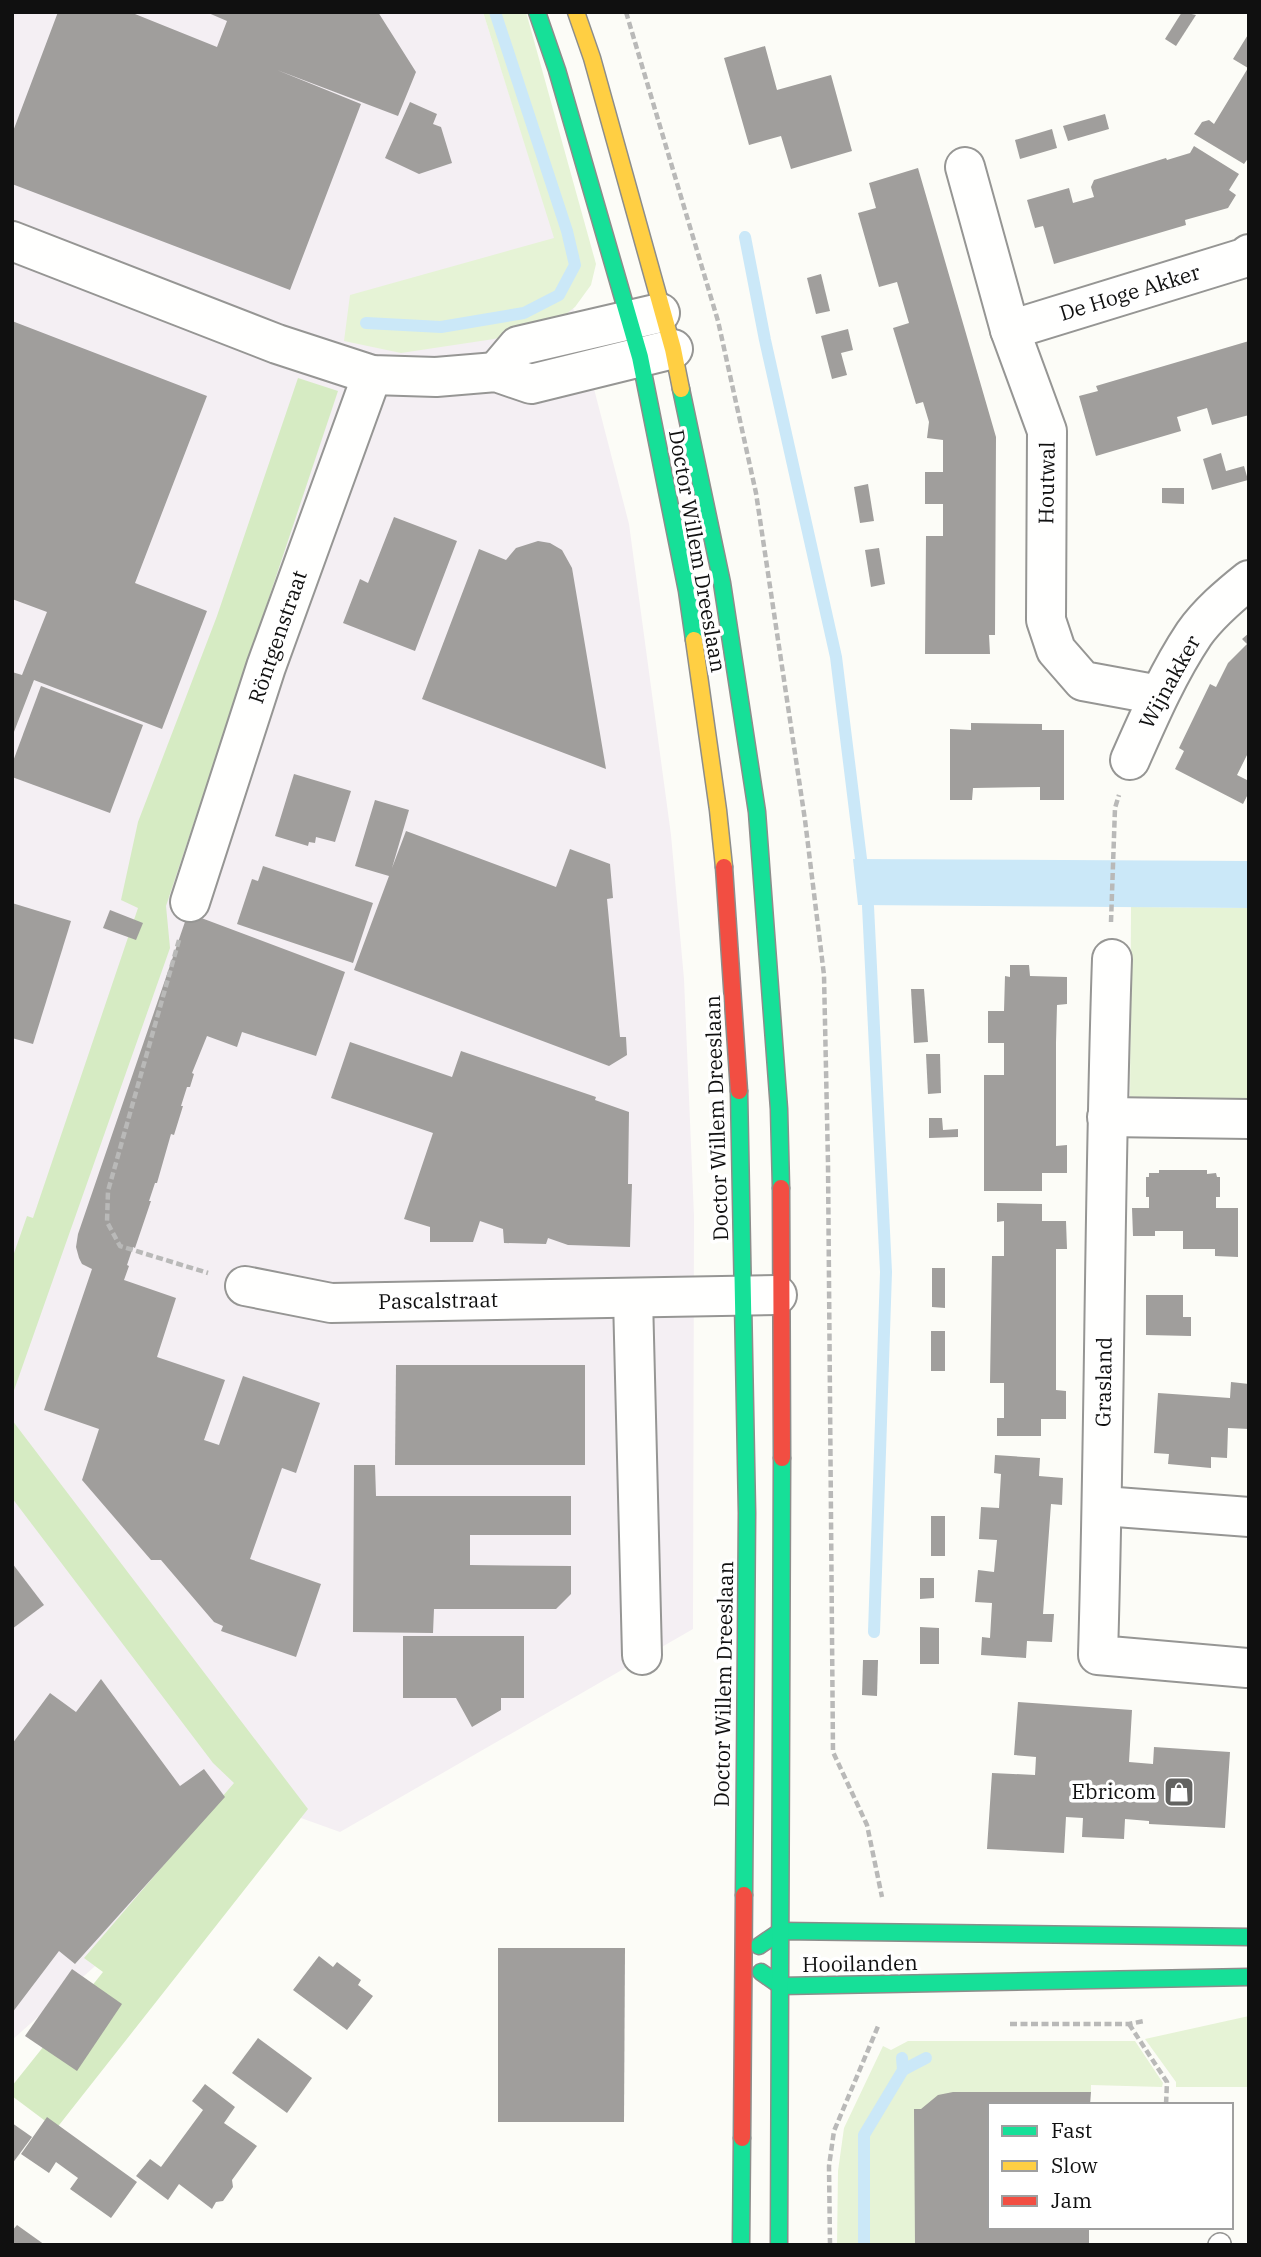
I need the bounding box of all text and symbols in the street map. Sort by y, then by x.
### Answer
street label: De Hoge Akker [1056,257,1204,327]
street label: Doctor Willem Dreeslaan [663,427,733,674]
street label: Houtwal [1031,441,1061,525]
street label: Röntgenstraat [241,566,313,707]
street label: Wijnakker [1132,629,1207,733]
street label: Doctor Willem Dreeslaan [698,995,734,1241]
street label: Pascalstraat [378,1285,498,1315]
street label: Grasland [1088,1336,1118,1427]
street label: Doctor Willem Dreeslaan [707,1561,739,1807]
shop icon: Ebricom [1162,1775,1196,1809]
place label: Ebricom [1072,1777,1156,1805]
street label: Hooilanden [802,1948,918,1978]
legend [988,2103,1233,2229]
text: Fast [1051,2116,1092,2144]
text: Slow [1051,2151,1098,2179]
text: Jam [1051,2186,1092,2214]

